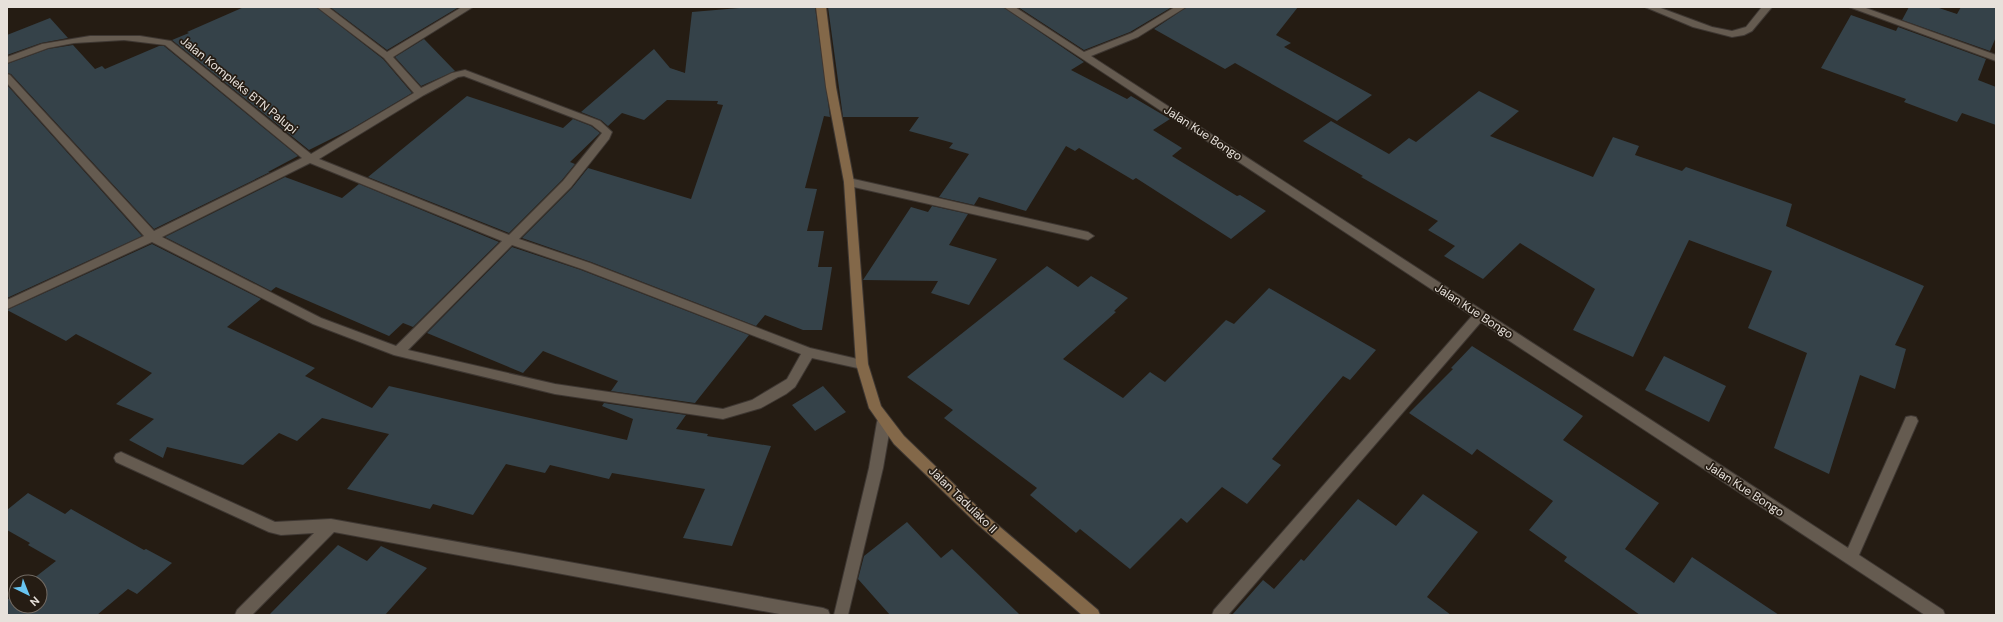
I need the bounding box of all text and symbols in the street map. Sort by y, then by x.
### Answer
street label: Jalan Kompleks BTN Palupi [177,33,301,137]
street label: Jalan Kue Bongo [1161,102,1245,164]
street label: Jalan Kue Bongo [1432,280,1516,342]
street label: Jalan Kue Bongo [1703,458,1787,520]
street label: Jalan Tadulako II [925,463,1001,537]
north arrow [8,574,48,614]
text: N [27,593,43,609]

